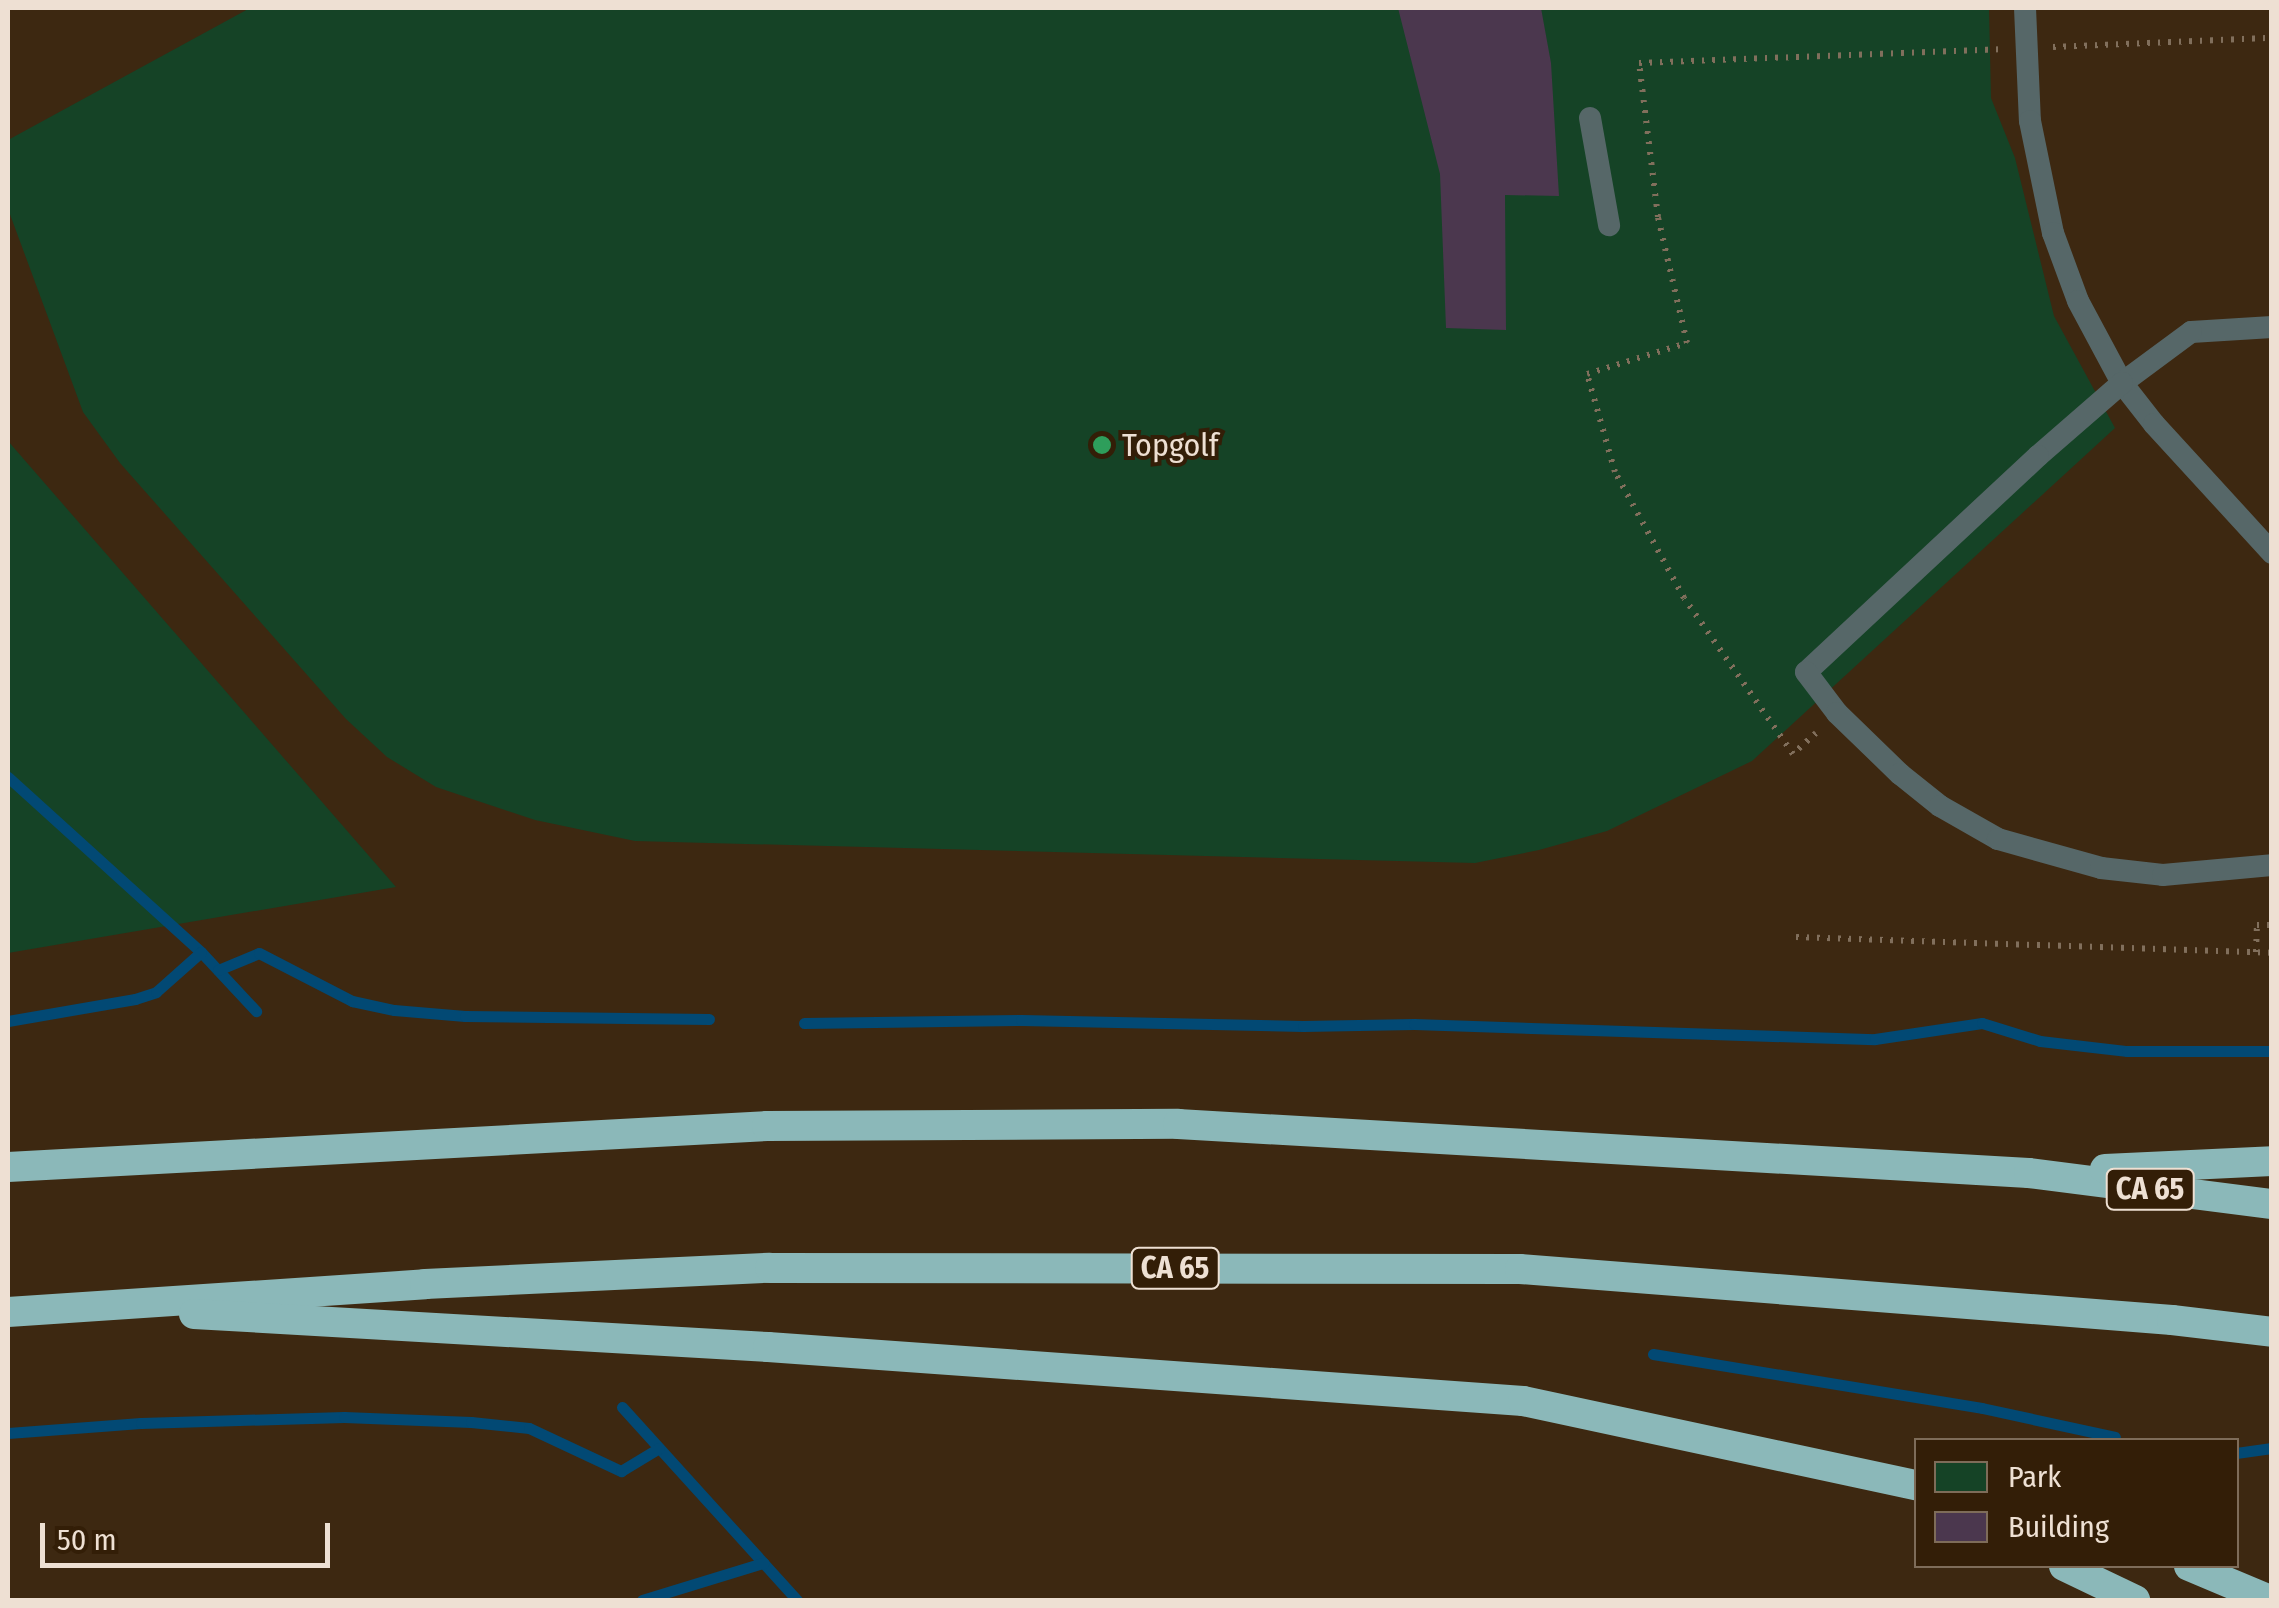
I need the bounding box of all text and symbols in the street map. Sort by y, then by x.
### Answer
place label: Topgolf [1122,426,1219,464]
marker: Topgolf [1091,434,1113,456]
road number: CA 65 [2105,1164,2195,1214]
road number: CA 65 [1130,1243,1220,1293]
legend [1914,1438,2239,1568]
text: Park [2008,1459,2061,1495]
scale bar [45,1503,335,1565]
text: Building [2008,1509,2109,1545]
text: 50 m [57,1522,117,1558]

